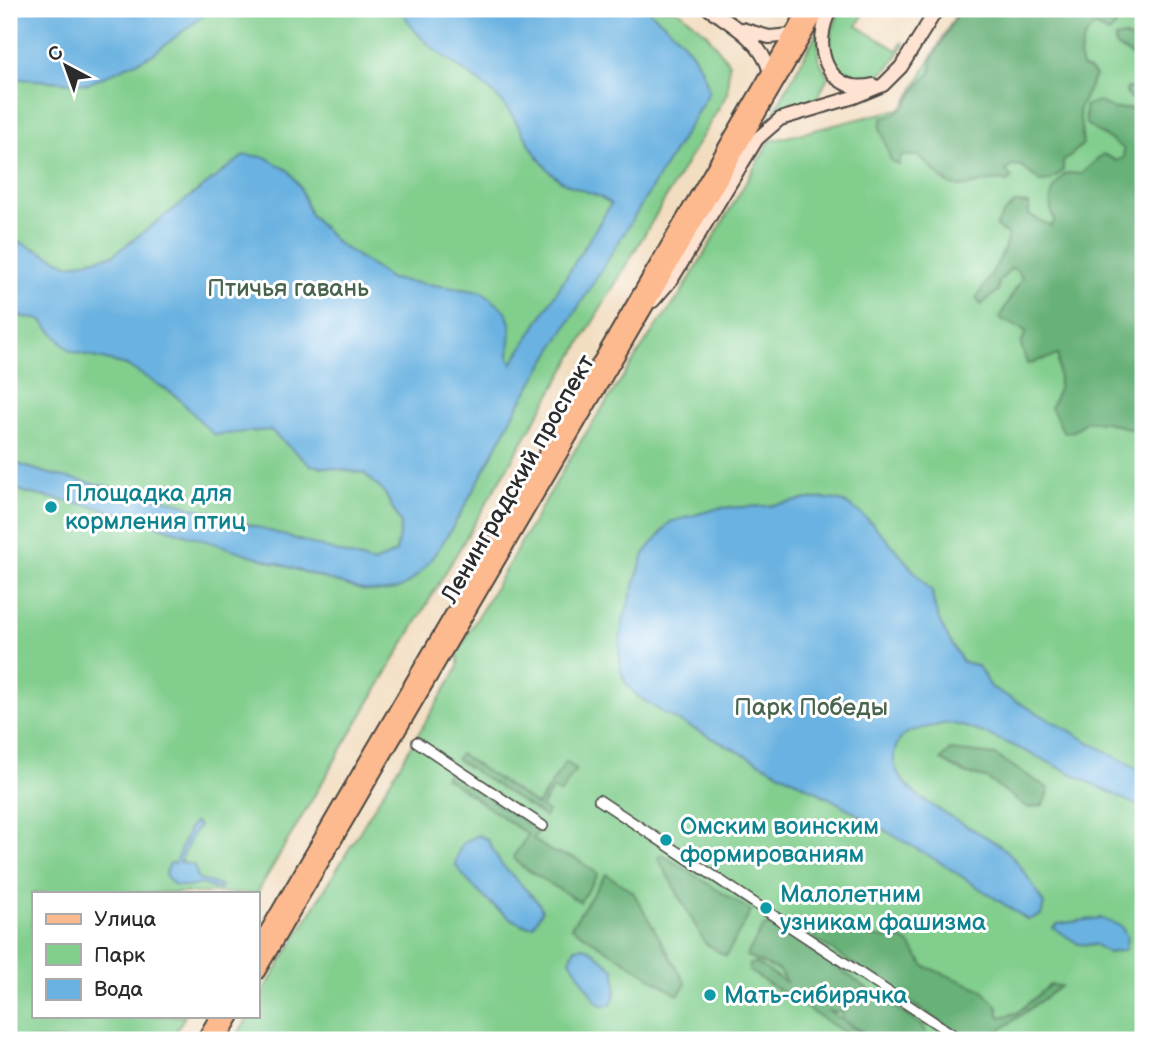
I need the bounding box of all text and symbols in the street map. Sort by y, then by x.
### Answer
north arrow [32,32,102,102]
text: С [43,41,68,67]
park label: Птичья гавань [207,274,369,303]
street label: Ленинградский проспект [434,350,601,609]
place label: Площадка для кормления птиц [65,479,246,536]
marker: Площадка для кормления птиц [43,499,59,515]
park label: Парк Победы [734,693,888,722]
place label: Омским воинским формированиям [680,812,879,869]
marker: Омским воинским формированиям [658,832,674,848]
place label: Малолетним узникам фашизма [780,880,986,937]
legend [32,892,259,1018]
marker: Малолетним узникам фашизма [758,900,774,916]
text: Улица [94,907,157,932]
text: Парк [94,943,145,968]
text: Вода [94,977,143,1002]
place label: Мать-сибирячка [724,981,908,1010]
marker: Мать-сибирячка [702,987,718,1003]

